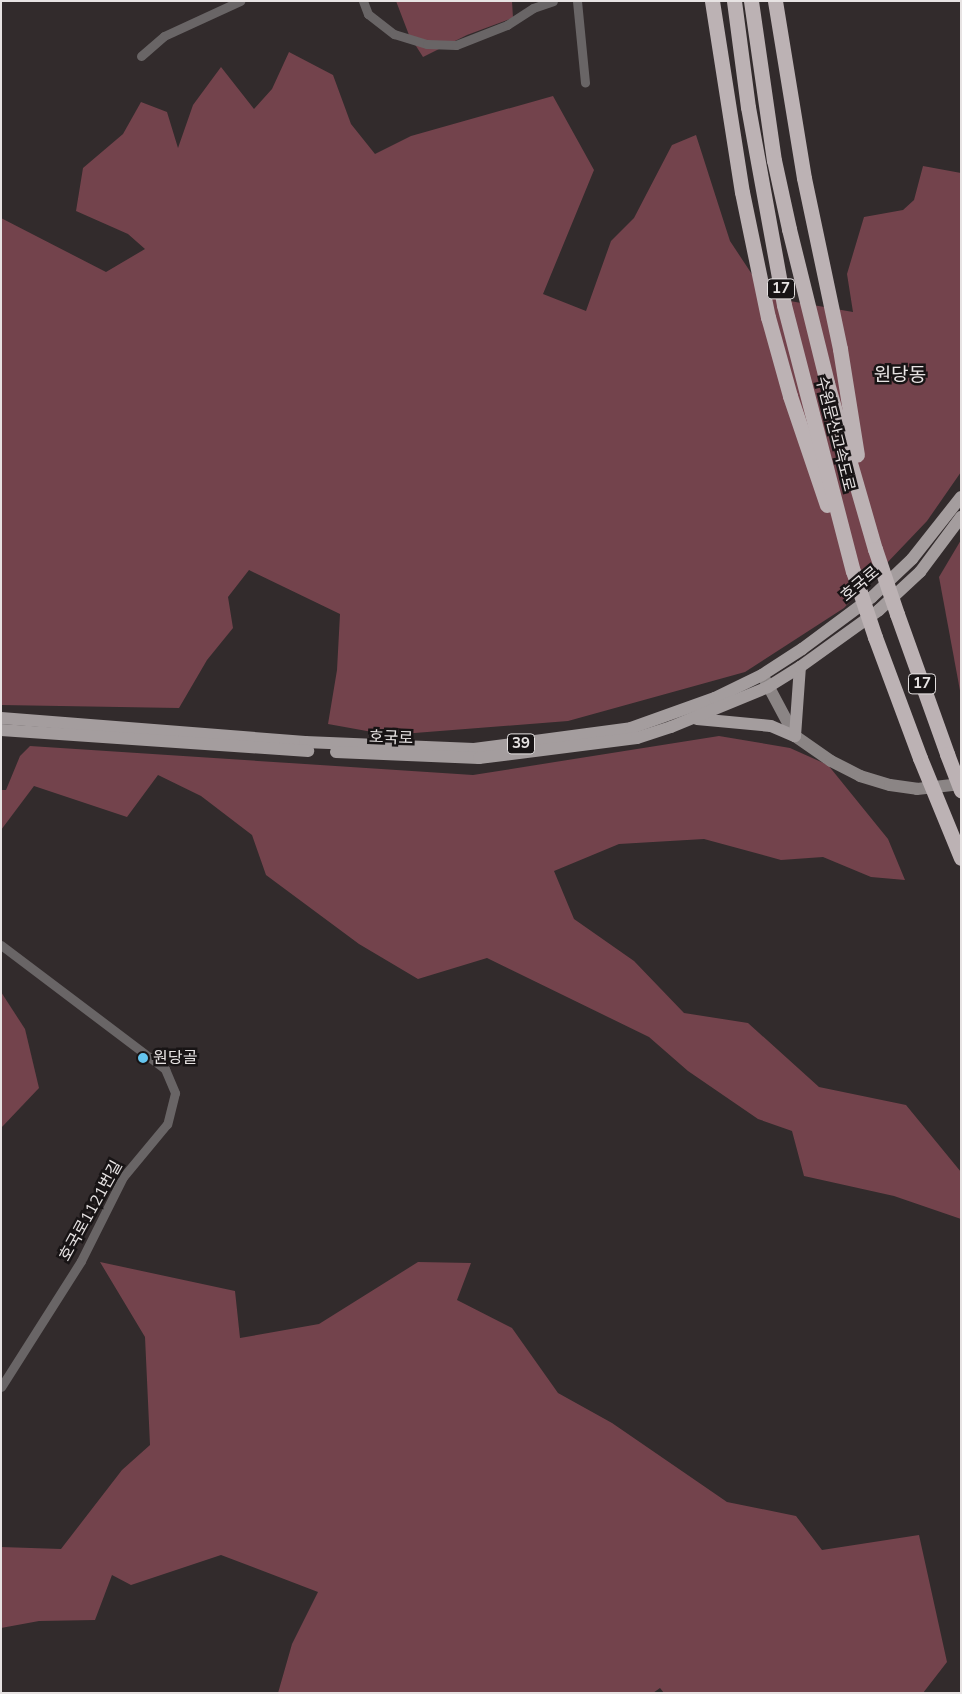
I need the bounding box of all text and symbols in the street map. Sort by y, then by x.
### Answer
road number: 17 [766,276,796,302]
district label: 원당동 [874,365,926,387]
street label: 수원문산고속도로 [811,375,859,493]
street label: 호국로 [837,562,883,606]
road number: 17 [907,672,937,696]
street label: 호국로 [369,728,413,748]
road number: 39 [506,732,536,756]
place label: 원당골 [153,1048,197,1068]
marker: 원당골 [137,1052,149,1064]
street label: 호국로1121번길 [55,1157,127,1265]

